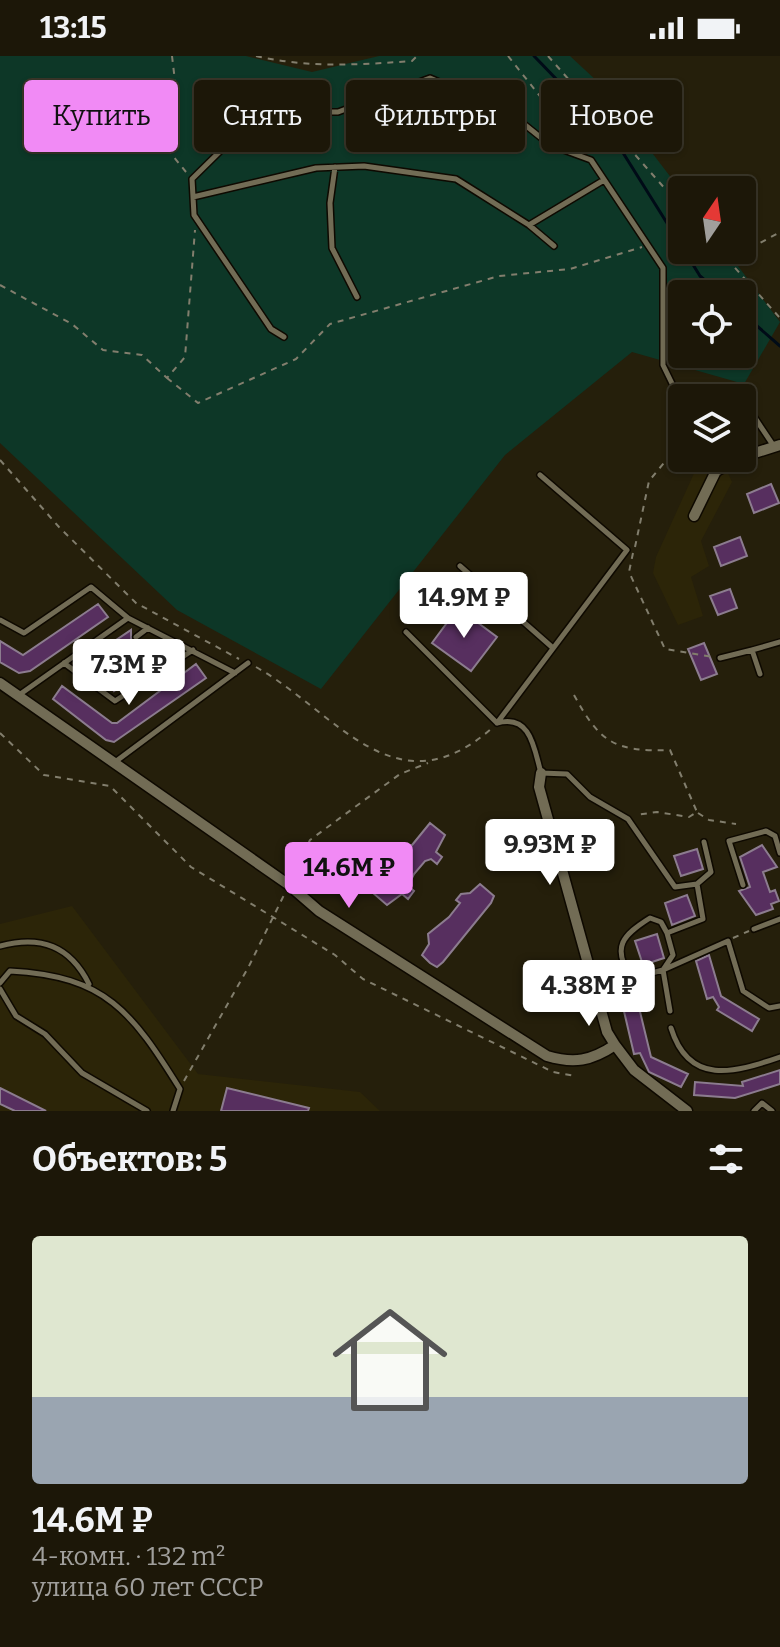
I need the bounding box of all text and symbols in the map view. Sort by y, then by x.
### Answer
text: 13:15 [40,10,107,46]
chip: Купить [24,80,178,152]
chip: Снять [194,80,330,152]
chip: Фильтры [346,80,525,152]
chip: Новое [541,80,682,152]
north arrow [668,176,756,264]
map controls [668,176,756,472]
button: locate [668,280,756,368]
button: layers [668,384,756,472]
pin: 14.9M ₽ [390,572,538,640]
text: 14.9M ₽ [418,582,510,613]
pin: 7.3M ₽ [64,639,194,707]
text: 7.3M ₽ [91,649,167,680]
pin: 9.93M ₽ [476,819,624,887]
text: 9.93M ₽ [503,829,597,860]
pin: 14.6M ₽ [275,842,423,910]
text: 14.6M ₽ [303,852,395,883]
pin: 4.38M ₽ [515,960,663,1028]
text: 4.38M ₽ [541,970,637,1001]
icon: filters [704,1137,748,1181]
text: Объектов: 5 [32,1139,227,1180]
icon: home [318,1288,462,1432]
text: 14.6M ₽ [32,1500,153,1541]
text: 4-комн. · 132 m² [32,1541,225,1572]
text: улица 60 лет СССР [32,1572,264,1603]

